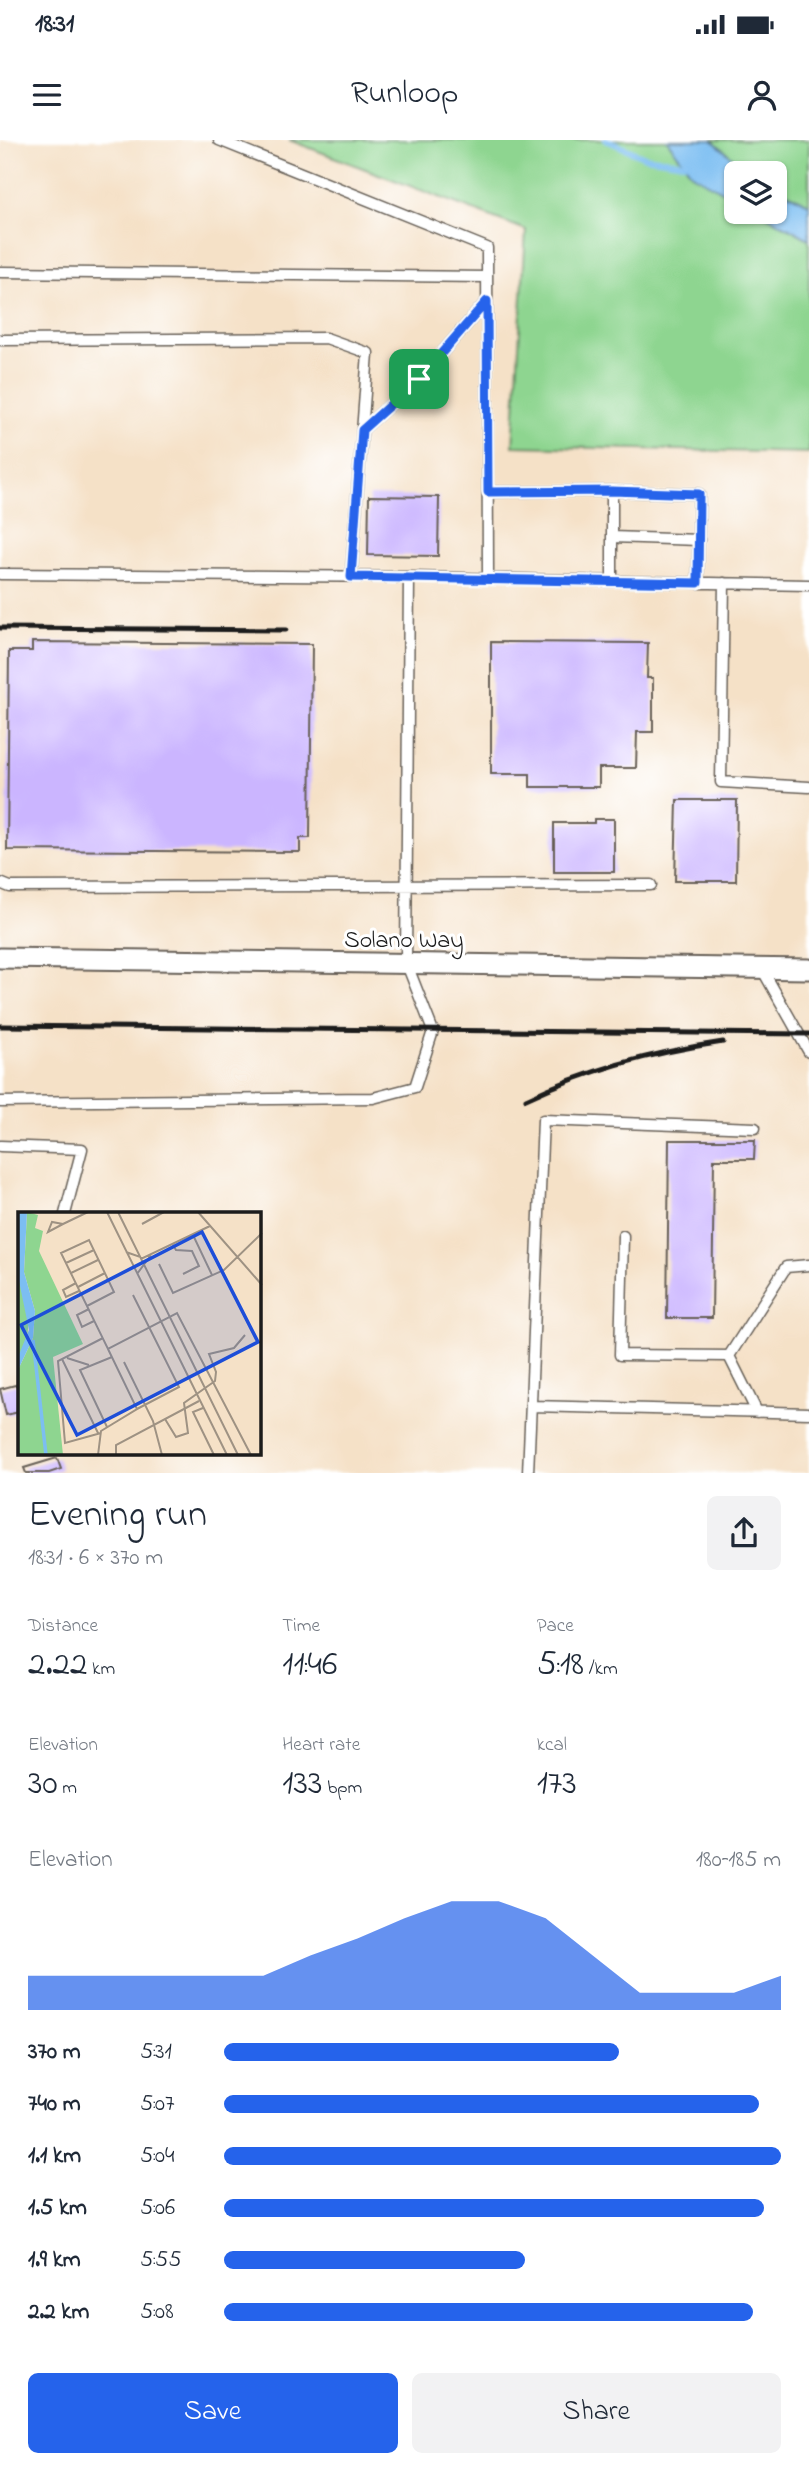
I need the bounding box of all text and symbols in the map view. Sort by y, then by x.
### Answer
text: 18:31 [35,6,74,44]
text: Runloop [351,71,458,118]
icon: menu [28,76,66,114]
icon: person [743,76,781,114]
map controls [724,161,787,224]
button: layers [724,161,787,224]
pin [389,349,449,409]
icon: arrive [400,360,438,398]
street label: Solano Way [344,924,464,960]
inset map [18,1212,261,1456]
text: Evening run [28,1488,207,1544]
button: share [707,1496,781,1570]
text: 18:31 · 6 × 370 m [28,1542,163,1575]
text: Distance [28,1613,98,1640]
text: Time [282,1613,320,1640]
text: Pace [537,1613,574,1640]
text: 2.22 [28,1640,87,1691]
text: 11:46 [282,1640,337,1691]
text: 5:18 [537,1640,584,1691]
text: km [87,1656,115,1683]
text: /km [584,1656,618,1683]
text: Elevation [28,1732,98,1759]
text: Heart rate [282,1732,360,1759]
text: kcal [537,1732,567,1759]
text: 30 [28,1759,58,1810]
text: 133 [282,1759,322,1810]
text: 173 [537,1759,577,1810]
text: m [58,1775,77,1802]
text: bpm [322,1775,362,1802]
text: Elevation [28,1844,113,1877]
text: 180–185 m [696,1844,781,1877]
text: 370 m [28,2036,81,2069]
text: 5:31 [140,2036,172,2069]
text: 740 m [28,2088,81,2121]
text: 5:07 [140,2088,175,2121]
text: 1.1 km [28,2140,81,2173]
text: 5:04 [140,2140,175,2173]
text: 1.5 km [28,2192,87,2225]
text: 5:06 [140,2192,175,2225]
text: 1.9 km [28,2244,81,2277]
text: 5:55 [140,2244,181,2277]
text: 2.2 km [28,2296,89,2329]
text: 5:08 [140,2296,174,2329]
button: Save [28,2373,398,2453]
button: Share [412,2373,781,2453]

